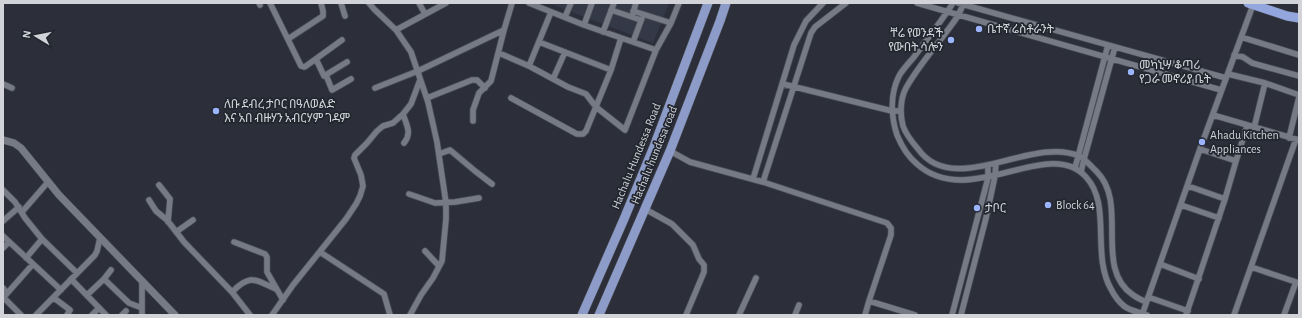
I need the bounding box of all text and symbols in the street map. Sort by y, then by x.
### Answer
north arrow [16,16,56,56]
place label: ቤተኛ ሬስቶራንት [987,23,1055,35]
marker: ቤተኛ ሬስቶራንት [974,24,984,34]
place label: ቸሬ የወንዳች የውበት ሳሎን [888,27,943,53]
text: N [21,30,33,39]
marker: ቸሬ የወንዳች የውበት ሳሎን [946,35,956,45]
place label: መካኒሣ ቆጣሪ የጋራ መኖሪያ ቤት [1139,59,1212,85]
marker: መካኒሣ ቆጣሪ የጋራ መኖሪያ ቤት [1126,67,1136,77]
place label: ለቡ ደብረ ታቦር በዓለወልድ እና አበ ብዙሃን አብርሃም ገዳም [224,98,351,124]
street label: Hachalu Hundessa Road [609,101,663,211]
street label: Hachalu hundesa road [629,104,679,206]
marker: ለቡ ደብረ ታቦር በዓለወልድ እና አበ ብዙሃን አብርሃም ገዳም [211,106,221,116]
place label: Ahadu Kitchen Appliances [1210,129,1279,155]
marker: Ahadu Kitchen Appliances [1197,137,1207,147]
place label: Block 64 [1056,199,1095,211]
marker: Block 64 [1043,200,1053,210]
place label: ታቦር [985,202,1006,214]
marker: ታቦር [972,203,982,213]

